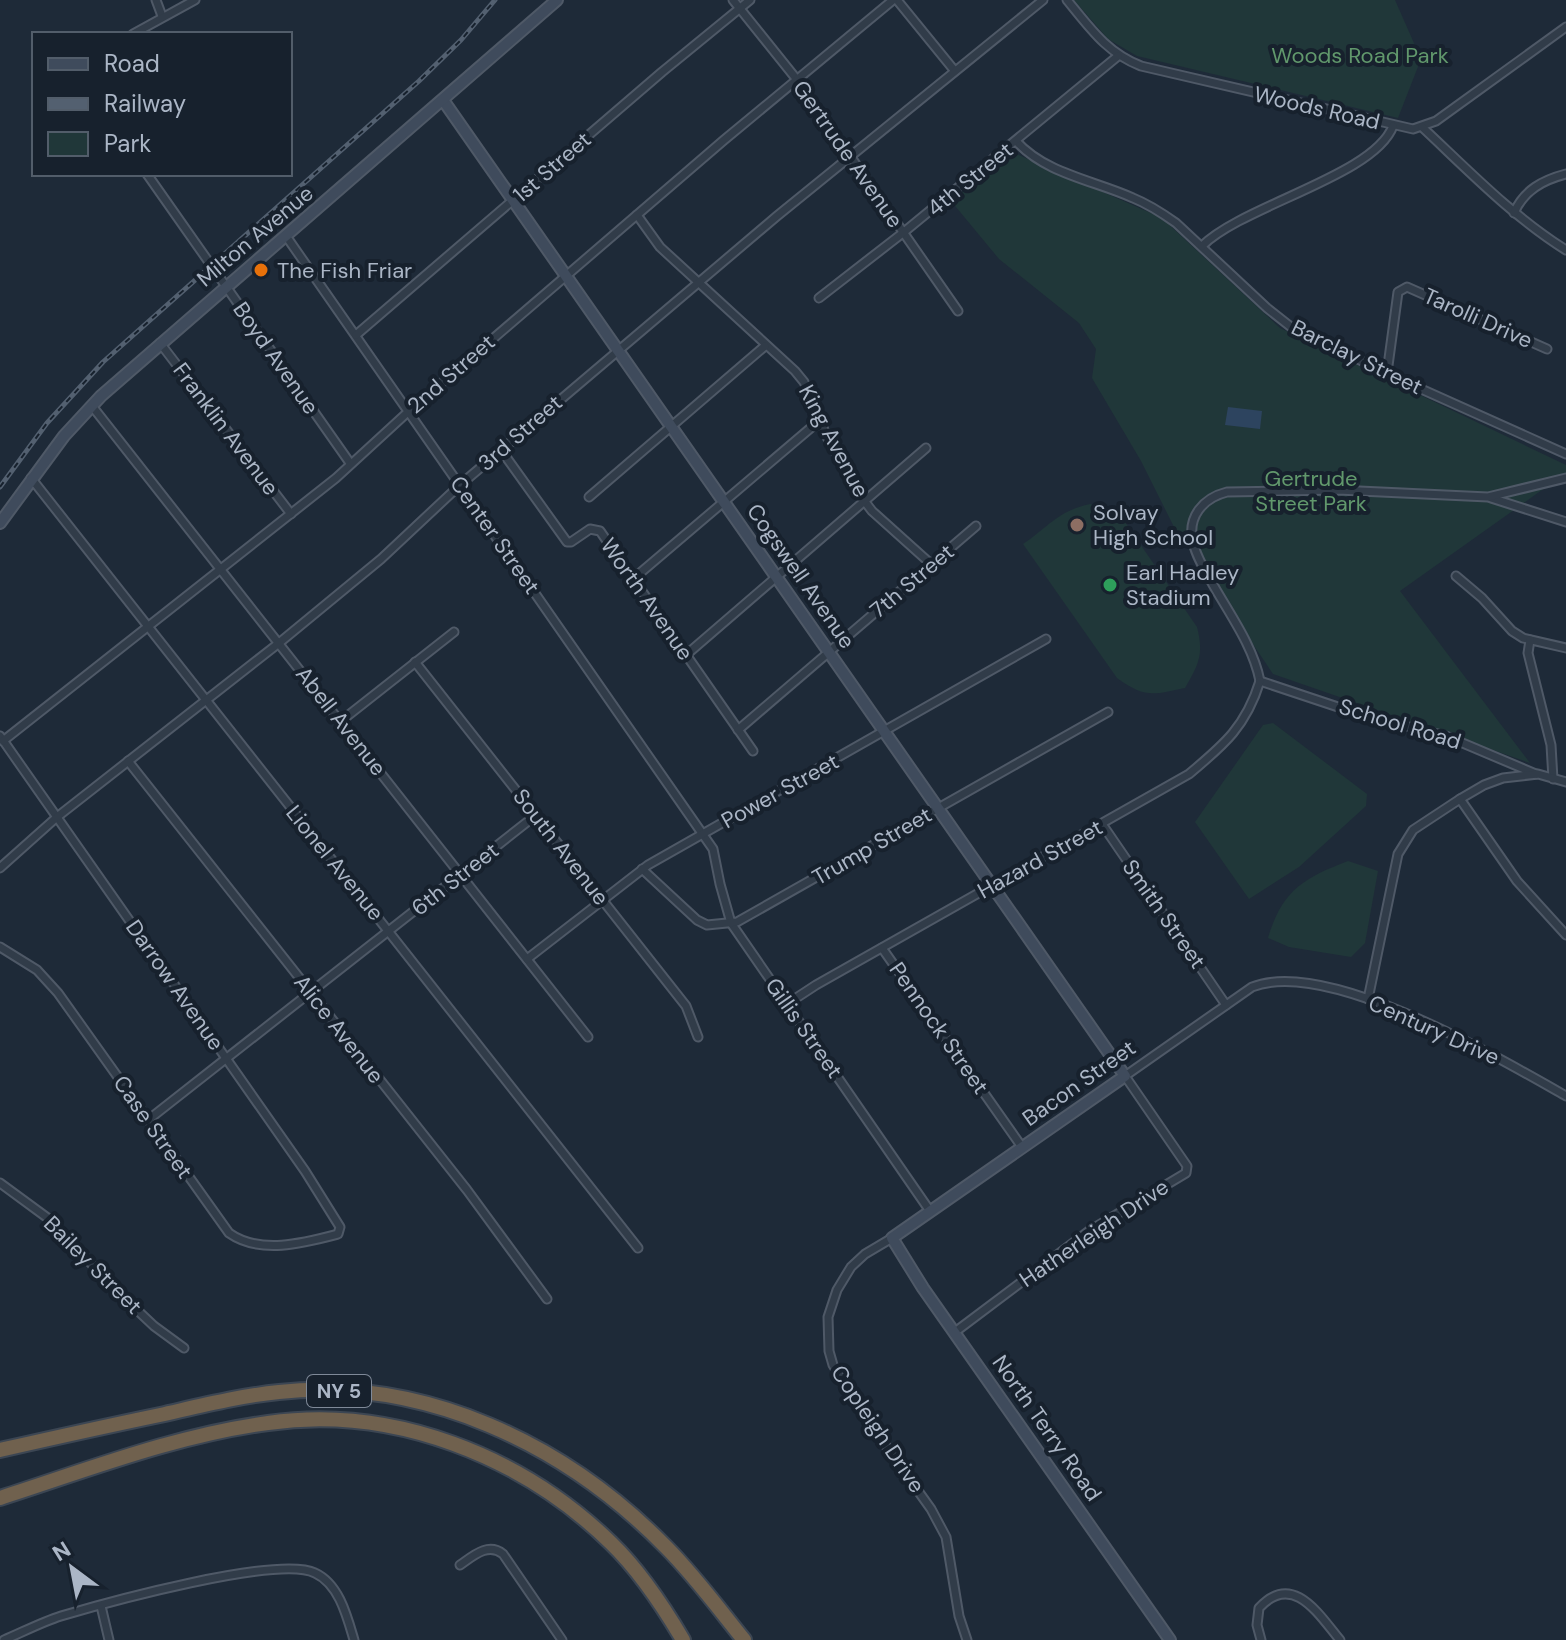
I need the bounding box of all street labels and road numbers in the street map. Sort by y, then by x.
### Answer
street label: Gertrude Avenue [786,75,910,233]
street label: Woods Road [1251,79,1383,137]
street label: 1st Street [507,125,597,209]
street label: 4th Street [921,135,1019,223]
street label: Milton Avenue [191,179,319,293]
street label: Tarolli Drive [1419,281,1537,355]
street label: Boyd Avenue [227,296,325,420]
street label: Barclay Street [1287,313,1427,401]
street label: 2nd Street [401,328,501,420]
street label: Franklin Avenue [167,357,285,501]
street label: King Avenue [792,380,876,502]
street label: 3rd Street [472,388,568,478]
street label: Center Street [444,470,546,600]
street label: Cogswell Avenue [740,498,862,654]
street label: Worth Avenue [594,532,700,666]
street label: 7th Street [864,537,960,625]
street label: Abell Avenue [289,660,393,782]
street label: School Road [1335,692,1465,756]
street label: Power Street [716,747,844,835]
street label: South Avenue [506,783,616,911]
street label: Lionel Avenue [280,799,390,927]
street label: Trump Street [807,800,937,892]
street label: Hazard Street [972,813,1108,905]
street label: 6th Street [405,836,505,922]
street label: Smith Street [1116,854,1212,974]
street label: Darrow Avenue [119,914,231,1056]
street label: Pennock Street [883,956,995,1100]
street label: Alice Avenue [287,969,391,1089]
street label: Gillis Street [759,972,849,1084]
street label: Century Drive [1364,988,1504,1072]
street label: Bacon Street [1017,1033,1141,1133]
street label: Case Street [107,1070,199,1184]
street label: Hatherleigh Drive [1014,1172,1174,1294]
street label: Bailey Street [38,1210,148,1320]
street label: North Terry Road [986,1349,1108,1507]
street label: Copleigh Drive [825,1359,931,1499]
road number: NY 5 [307,1375,371,1407]

